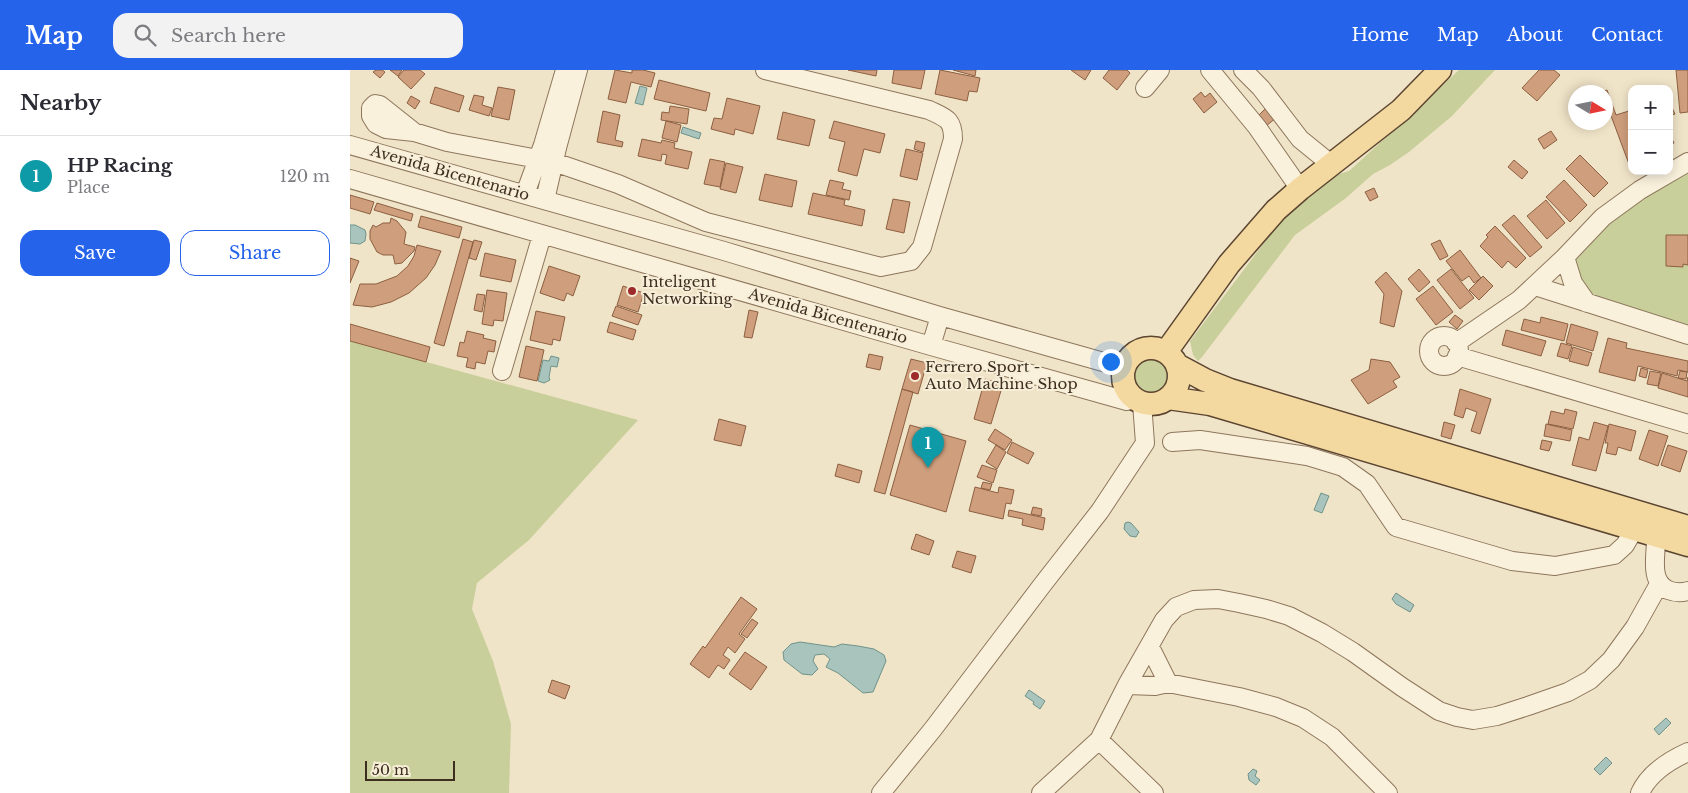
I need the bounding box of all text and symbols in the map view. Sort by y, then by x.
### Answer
search box [113,13,463,58]
text: Map [25,21,83,50]
icon: search [131,21,159,49]
text: Search here [171,24,286,47]
text: Home [1351,24,1409,46]
text: Map [1437,24,1479,46]
text: About [1507,24,1563,46]
text: Contact [1591,24,1663,46]
north arrow [1568,85,1613,130]
map controls [1628,85,1673,175]
button: + [1628,85,1673,130]
text: Nearby [20,90,101,116]
button: − [1628,130,1673,175]
street label: Avenida Bicentenario [367,140,532,204]
text: HP Racing [67,154,172,177]
text: 1 [33,166,39,186]
text: 120 m [280,166,330,186]
text: Place [67,177,110,197]
button: Save [20,230,170,276]
button: Share [180,230,330,276]
place label: Inteligent Networking [642,272,734,308]
street label: Avenida Bicentenario [745,283,910,347]
marker: Inteligent Networking [626,285,638,297]
your location [1098,349,1124,375]
place label: Ferrero Sport - Auto Machine Shop [924,357,1078,393]
marker: Ferrero Sport - Auto Machine Shop [909,370,921,382]
pin: 1 [912,427,944,468]
scale bar [365,758,455,781]
text: 50 m [372,761,409,779]

